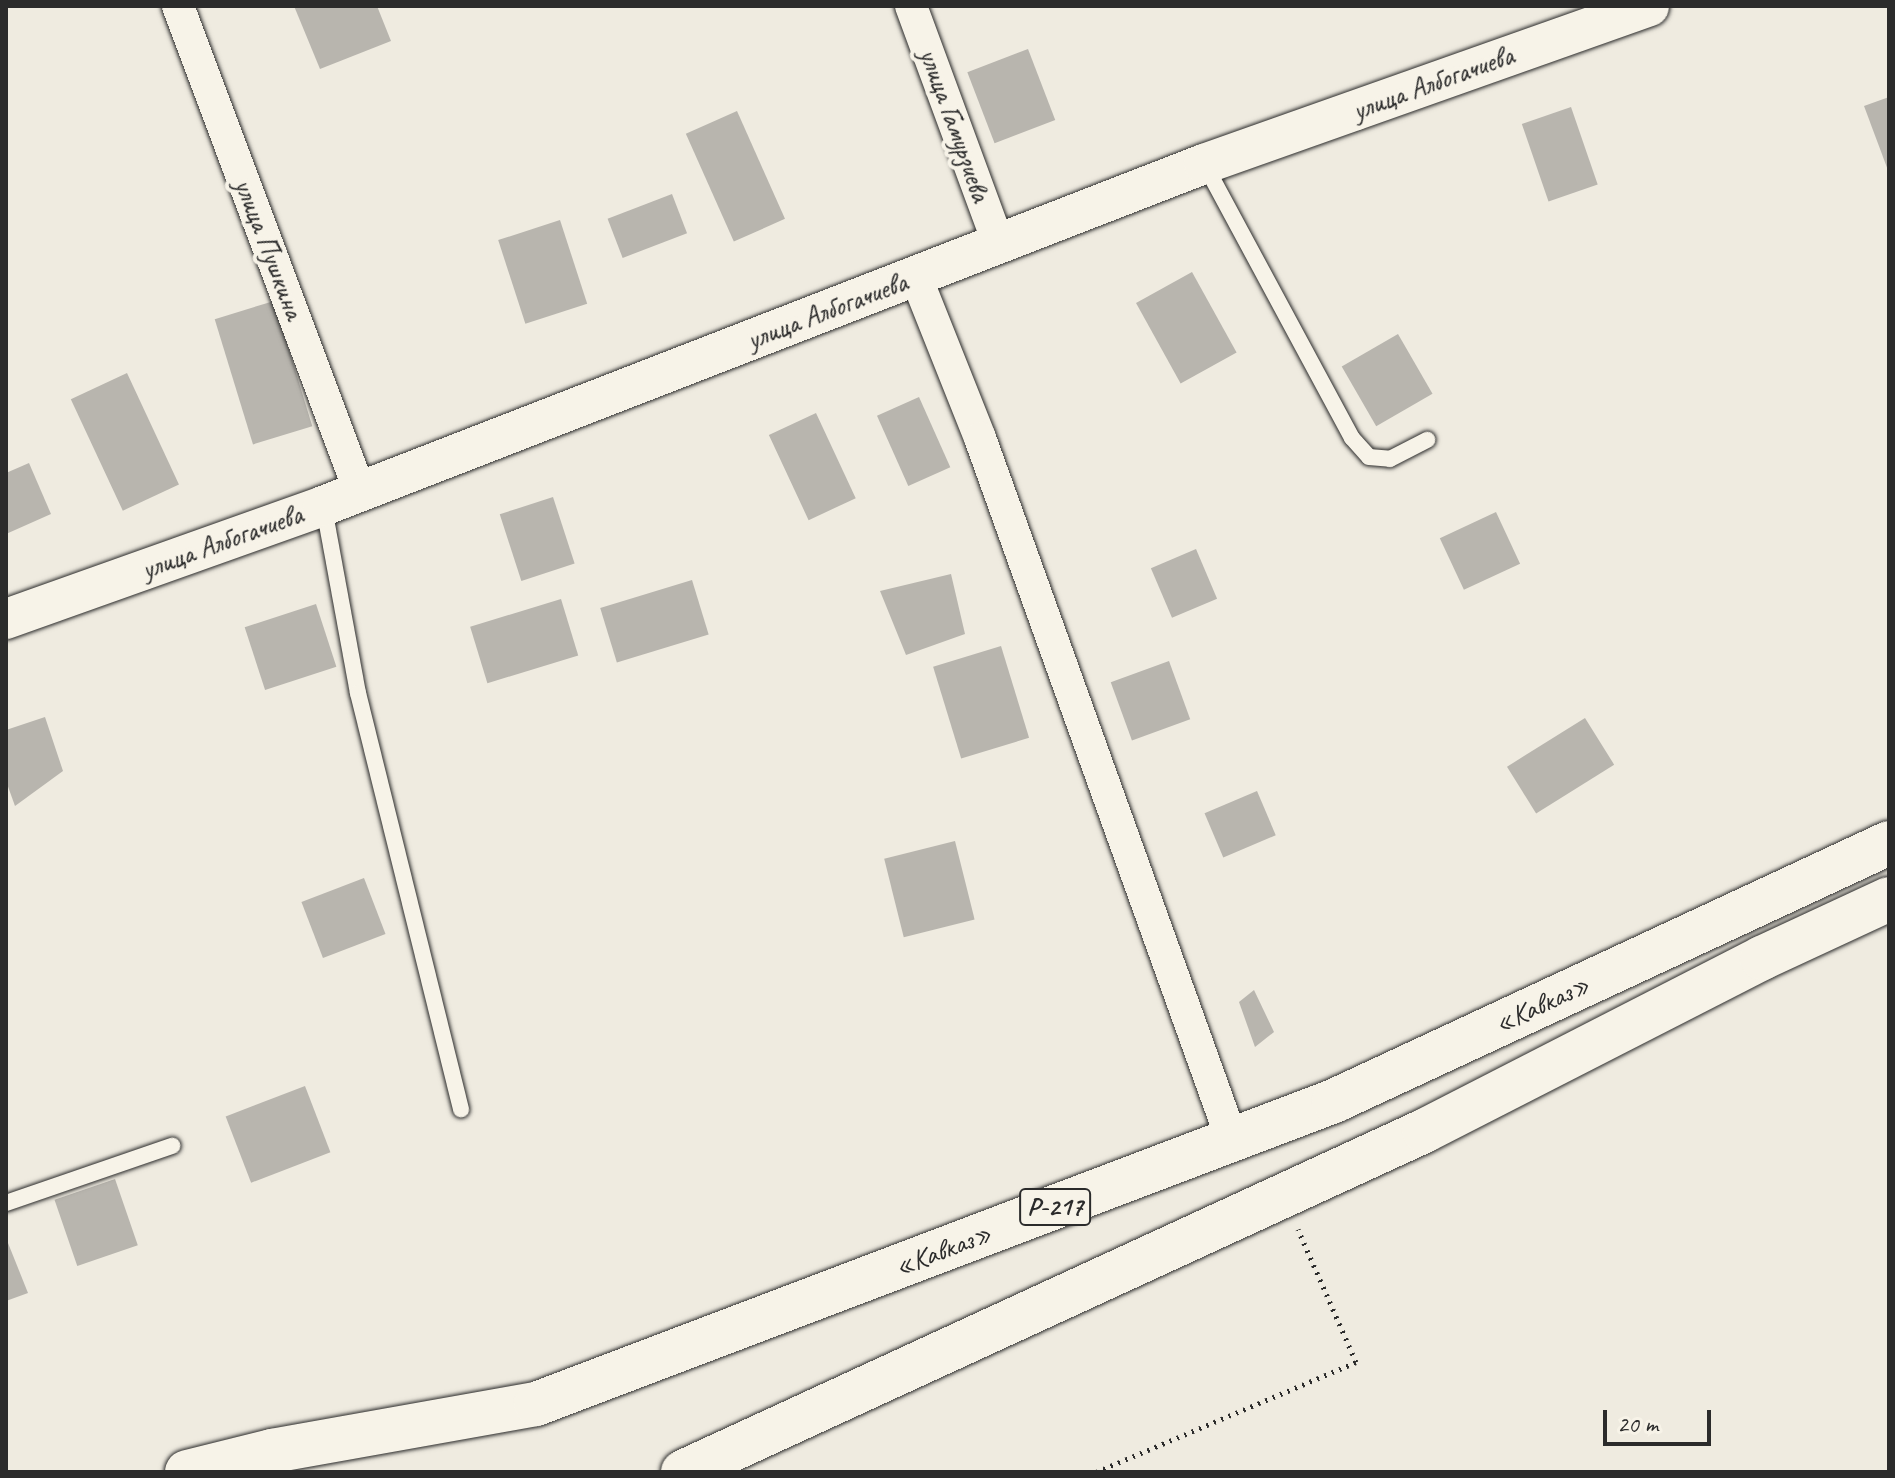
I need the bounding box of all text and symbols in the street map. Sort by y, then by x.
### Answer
street label: улица Албогачиева [1348,38,1518,128]
street label: улица Гамурзиева [912,44,998,206]
street label: улица Пушкина [227,173,311,325]
street label: улица Албогачиева [743,265,911,357]
street label: улица Албогачиева [137,497,307,587]
street label: «Кавказ» [1489,967,1595,1041]
road number: Р-217 [1019,1185,1091,1229]
street label: «Кавказ» [890,1216,996,1284]
scale bar [1607,1394,1715,1444]
text: 20 m [1617,1409,1658,1439]

